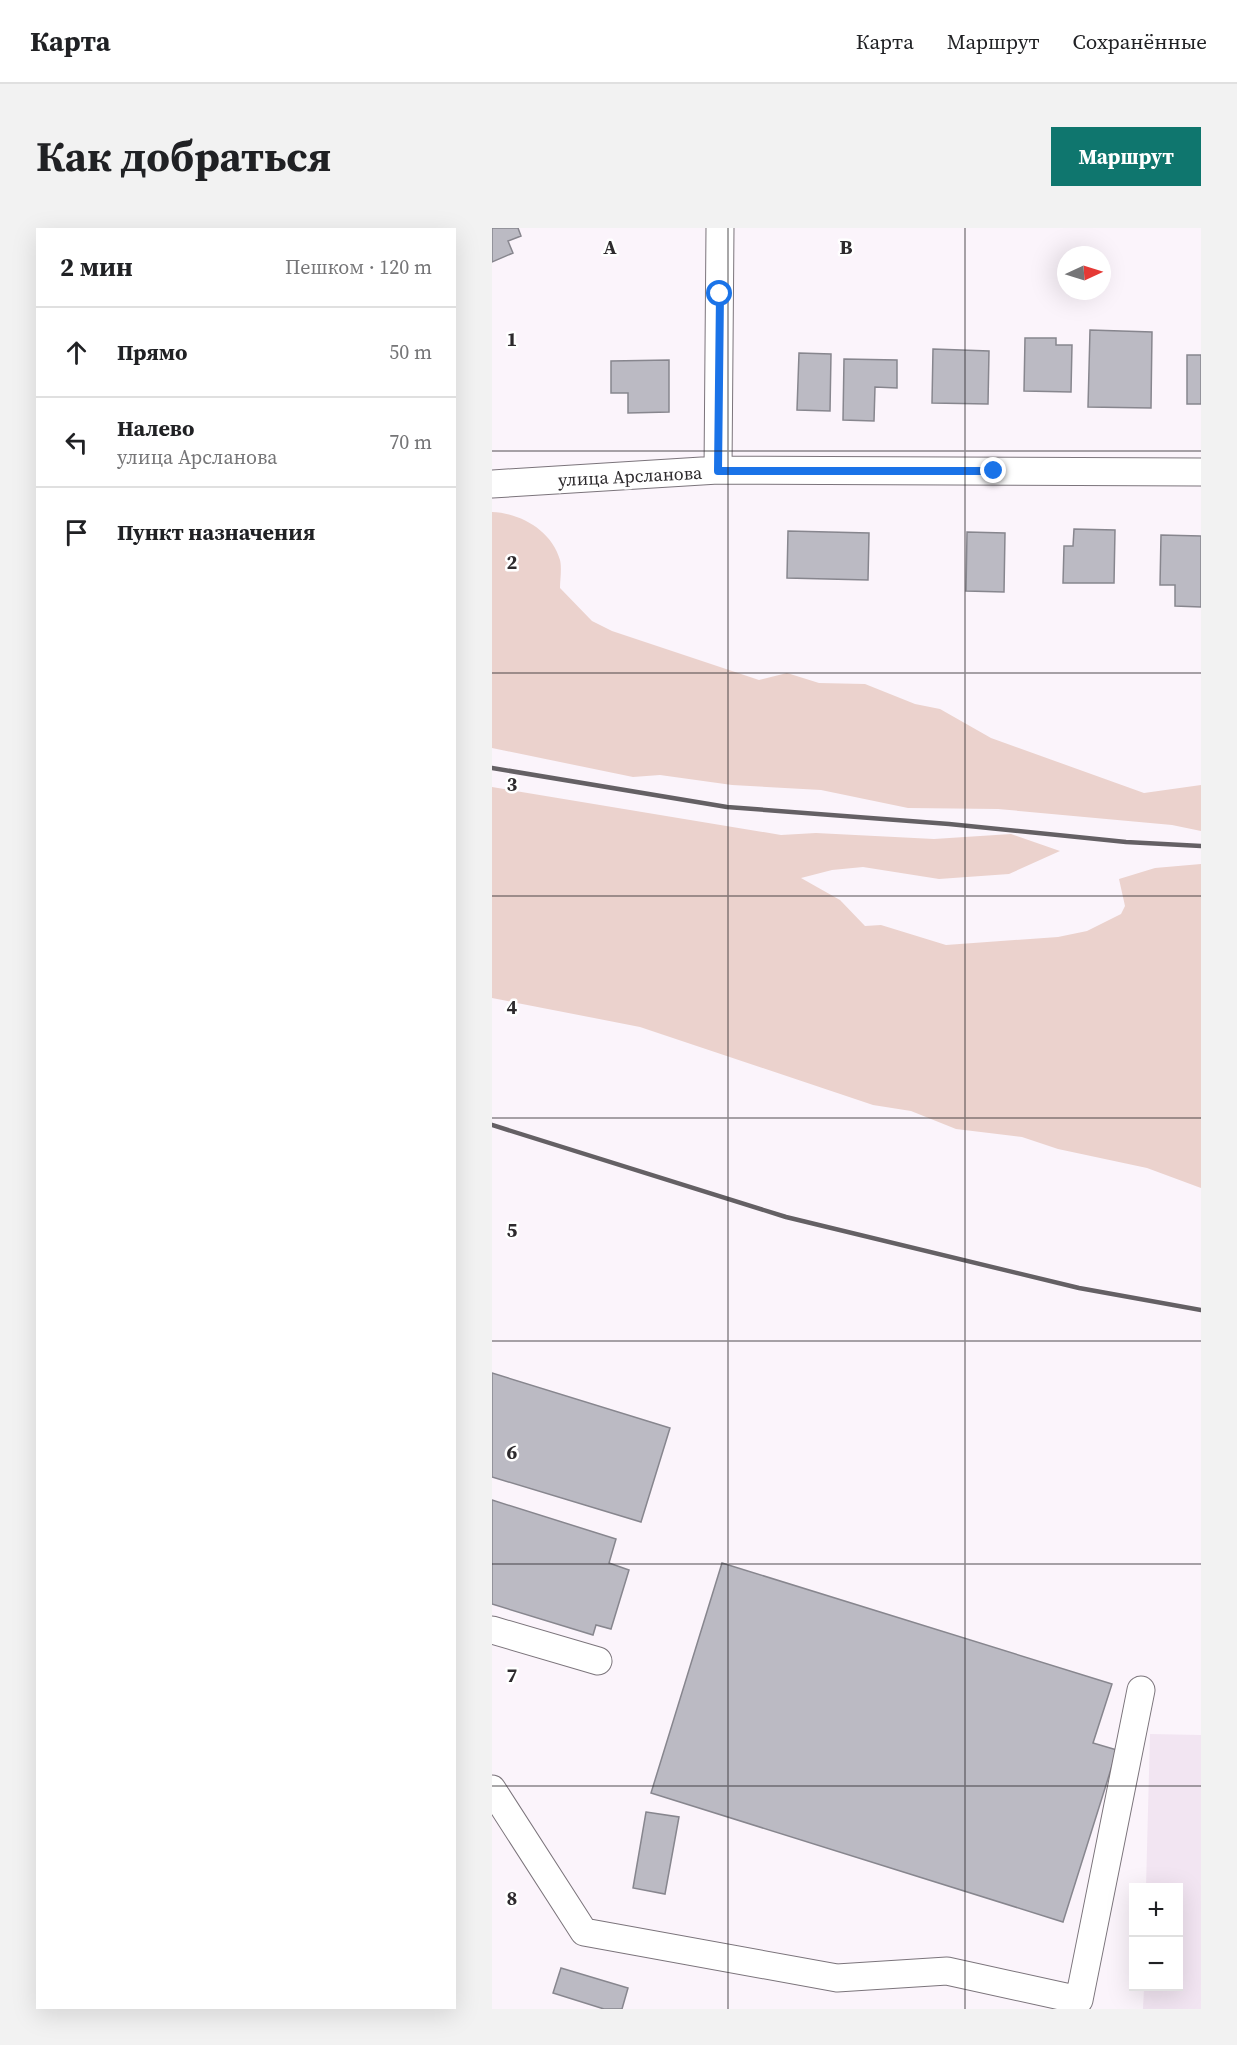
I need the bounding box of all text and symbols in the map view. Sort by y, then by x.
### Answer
text: Карта [30,22,111,60]
text: Карта [856,27,914,56]
text: Маршрут [947,27,1040,56]
text: Сохранённые [1073,27,1207,56]
text: Как добраться [36,127,331,185]
button: Маршрут [1051,127,1201,186]
text: A [603,233,617,261]
text: B [839,233,853,261]
north arrow [1057,246,1111,300]
text: 2 мин [60,249,133,285]
text: Пешком · 120 m [285,253,432,281]
route start [706,280,732,306]
text: 1 [507,325,517,353]
icon: ahead [60,336,93,369]
text: Прямо [117,337,187,367]
text: 50 m [389,338,432,366]
text: Налево [117,413,194,443]
icon: left [60,426,93,459]
text: 70 m [389,428,432,456]
text: улица Арсланова [117,443,277,471]
route end [980,457,1006,483]
street label: улица Арсланова [557,460,704,492]
icon: arrive [60,516,93,549]
text: Пункт назначения [117,517,315,547]
text: 2 [507,548,518,576]
text: 3 [507,770,518,798]
text: 4 [507,993,518,1021]
text: 5 [507,1216,518,1244]
text: 6 [507,1438,518,1466]
text: 7 [507,1661,518,1689]
map controls [1129,1883,1183,1991]
button: + [1129,1883,1183,1937]
text: 8 [507,1884,517,1912]
button: − [1129,1937,1183,1991]

